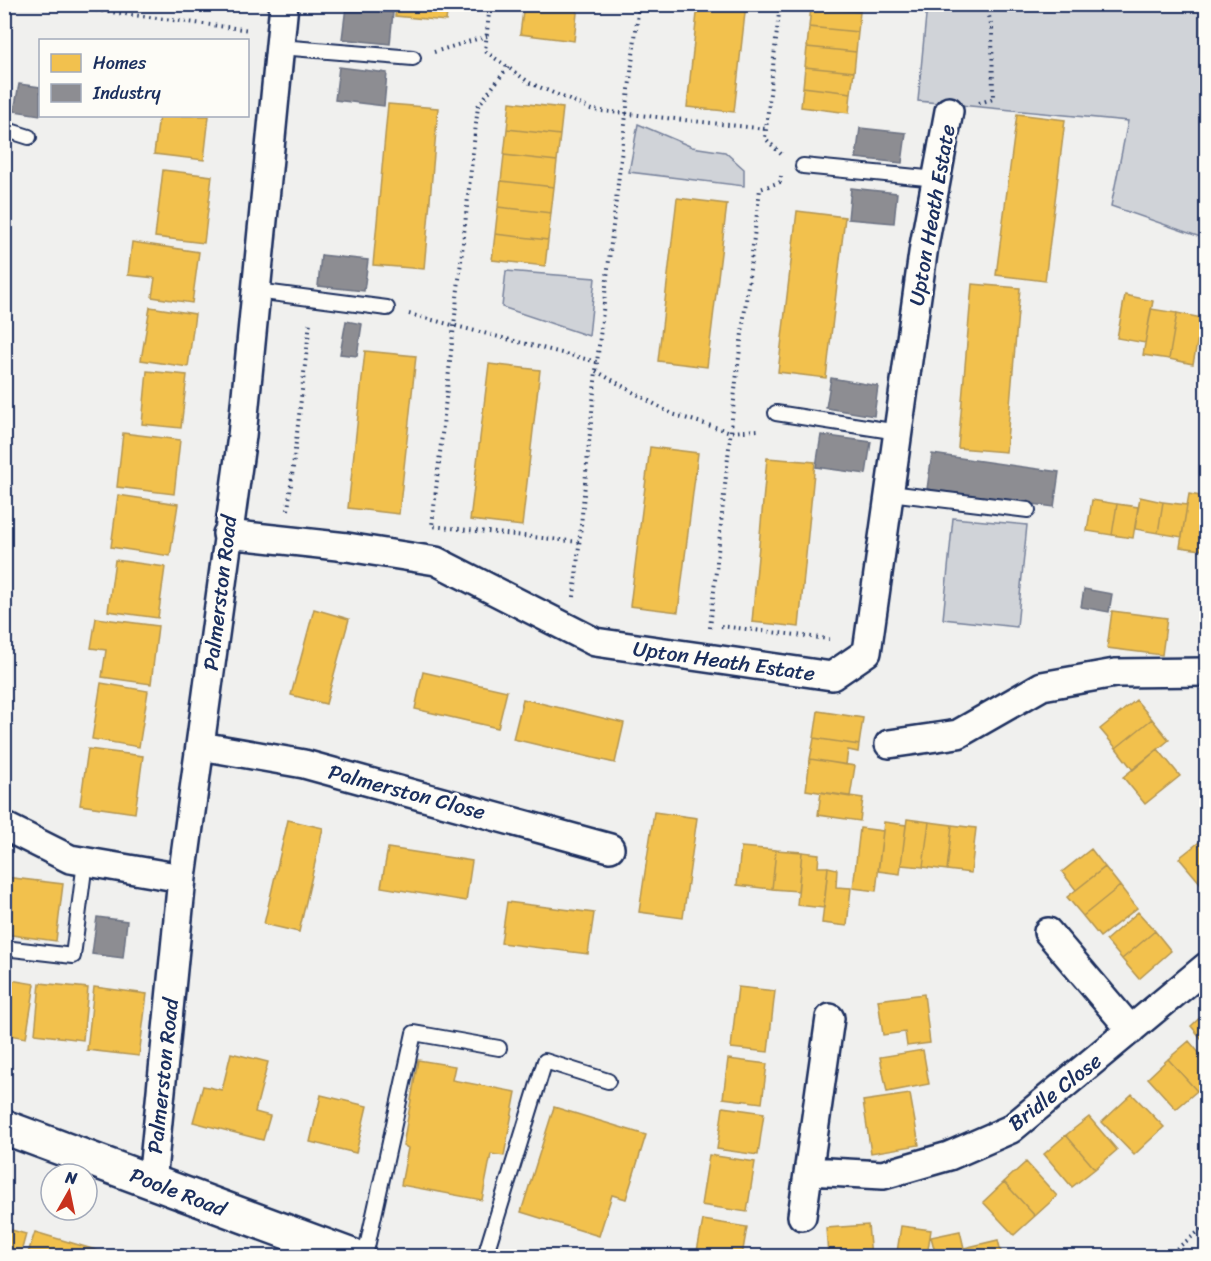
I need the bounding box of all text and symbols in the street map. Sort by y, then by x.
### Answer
legend [39,39,249,117]
text: Homes [93,47,147,79]
text: Industry [92,77,162,109]
street label: Upton Heath Estate [897,121,967,309]
street label: Palmerston Road [192,511,249,673]
street label: Upton Heath Estate [630,629,818,693]
street label: Palmerston Close [324,753,490,831]
street label: Palmerston Road [136,995,190,1156]
street label: Bridle Close [1000,1043,1111,1141]
street label: Poole Road [124,1156,234,1228]
north arrow [39,1162,99,1222]
text: N [63,1162,80,1193]

